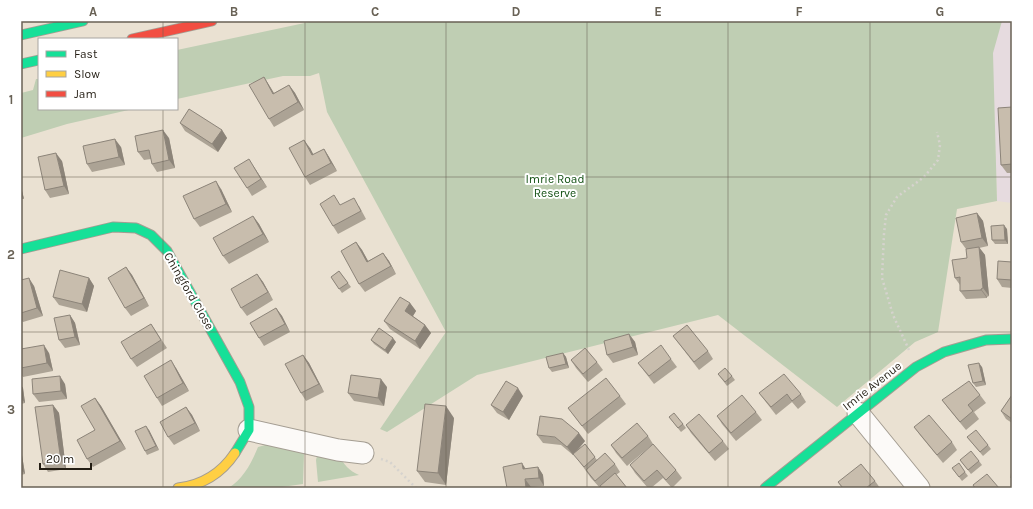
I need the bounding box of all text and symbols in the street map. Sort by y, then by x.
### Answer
text: A [89,4,97,19]
text: B [230,4,238,19]
text: C [371,4,379,19]
text: D [512,4,521,19]
text: E [654,4,662,19]
text: F [795,4,803,19]
text: G [936,4,944,19]
legend [38,38,178,110]
text: Fast [74,47,98,61]
text: Slow [74,67,100,81]
text: Jam [74,87,97,101]
text: 1 [9,92,13,107]
park label: Imrie Road Reserve [525,172,585,200]
text: 2 [7,247,15,262]
street label: Chingford Close [161,250,217,332]
street label: Imrie Avenue [840,359,904,413]
text: 3 [7,402,15,417]
scale bar [40,445,91,471]
text: 20 m [46,452,74,466]

